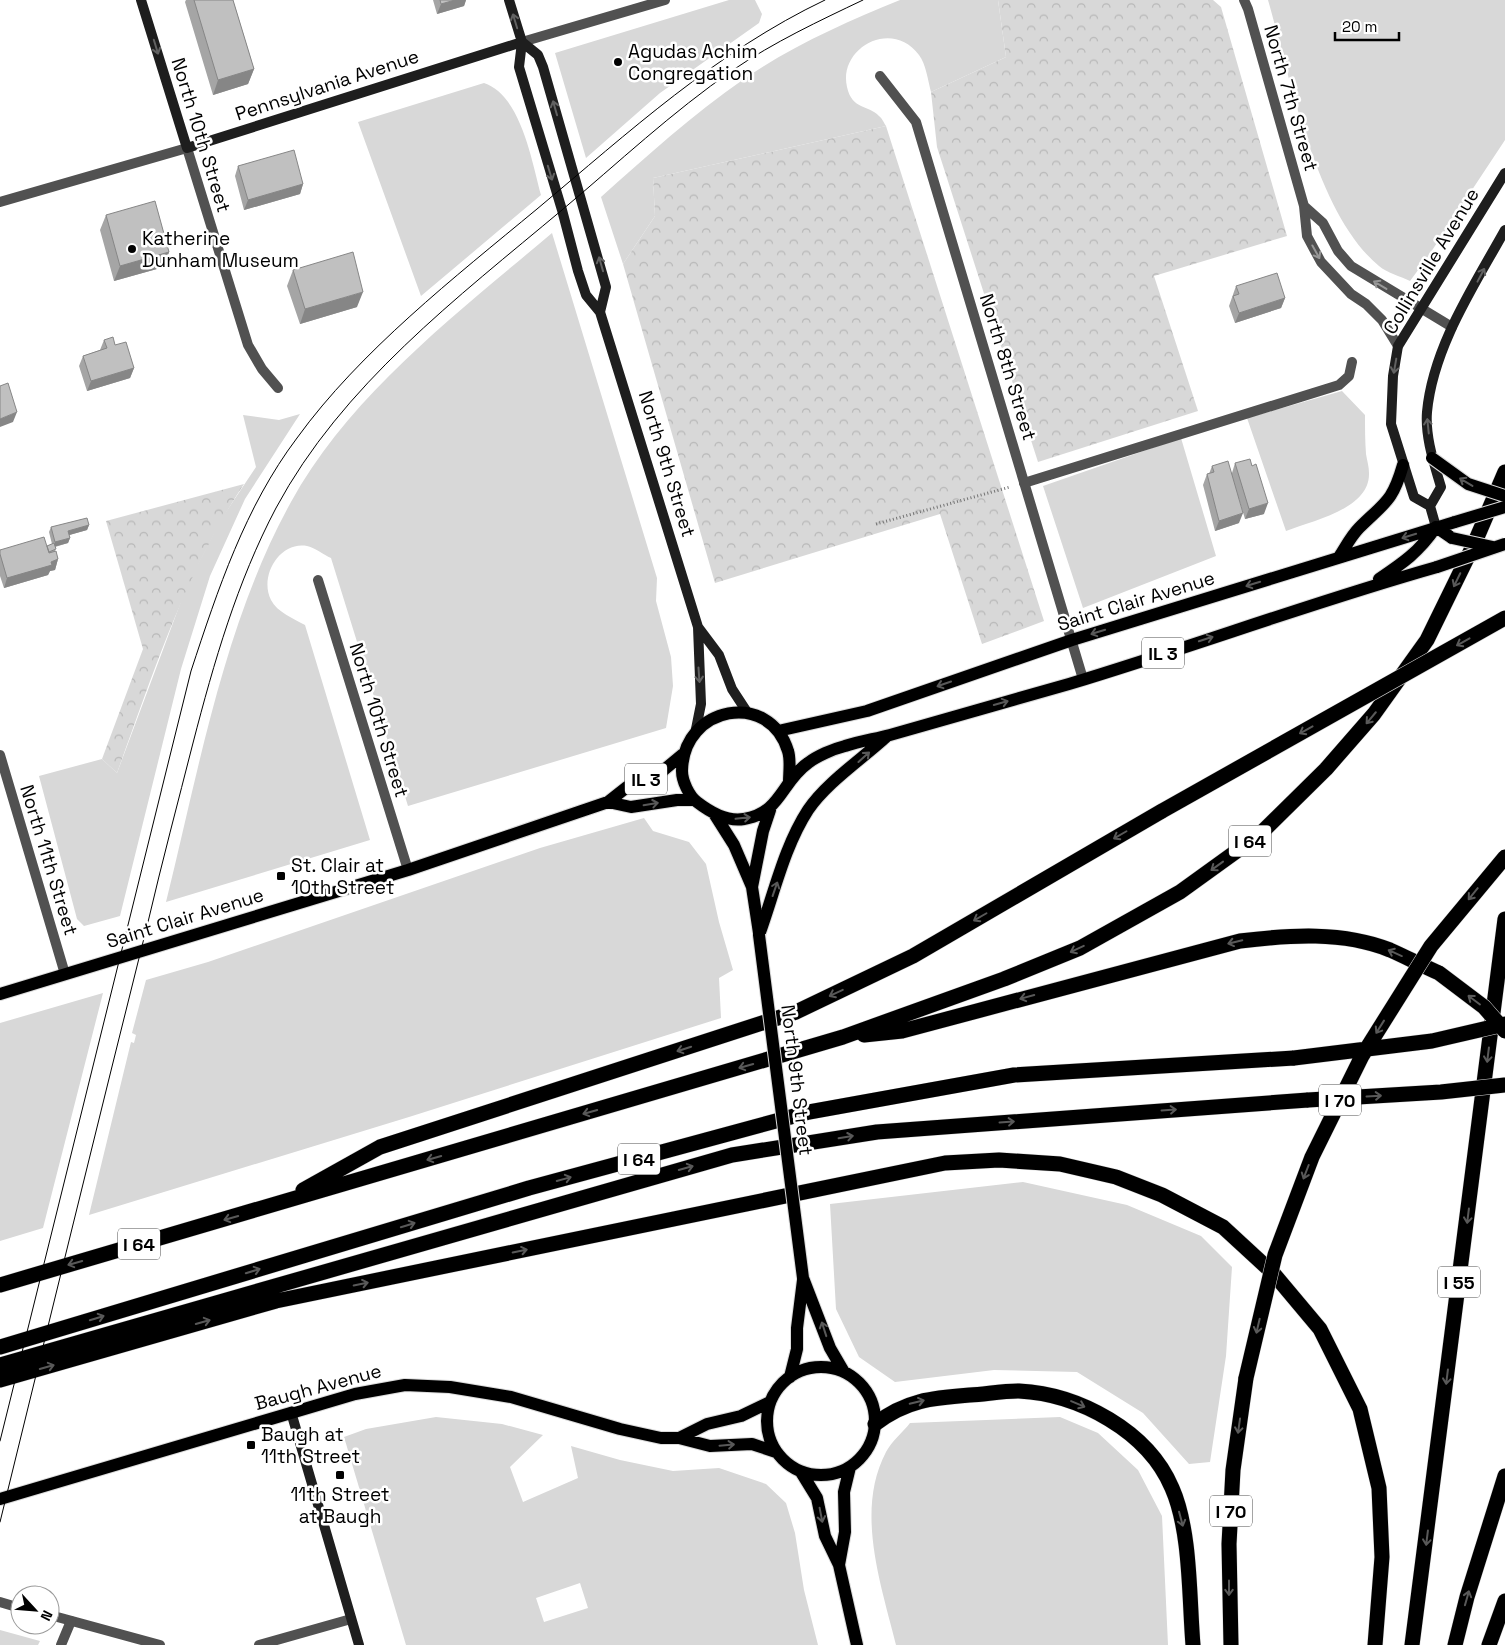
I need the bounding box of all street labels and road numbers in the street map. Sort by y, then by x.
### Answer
street label: North 7th Street [1258,22,1324,174]
street label: Pennsylvania Avenue [232,43,422,127]
street label: North 10th Street [166,55,236,215]
street label: Collinsville Avenue [1377,183,1485,339]
street label: North 8th Street [974,291,1042,443]
street label: North 9th Street [633,388,701,540]
street label: Saint Clair Avenue [1054,565,1218,637]
road number: IL 3 [1142,638,1184,668]
street label: North 10th Street [344,640,414,800]
road number: IL 3 [625,764,667,794]
street label: North 11th Street [14,782,84,938]
road number: I 64 [1229,826,1271,856]
street label: Saint Clair Avenue [103,882,267,954]
street label: North 9th Street [775,1003,819,1157]
road number: I 70 [1319,1084,1361,1116]
road number: I 64 [618,1144,660,1174]
road number: I 64 [118,1228,160,1260]
road number: I 55 [1438,1266,1480,1298]
street label: Baugh Avenue [252,1358,384,1416]
road number: I 70 [1210,1495,1252,1526]

